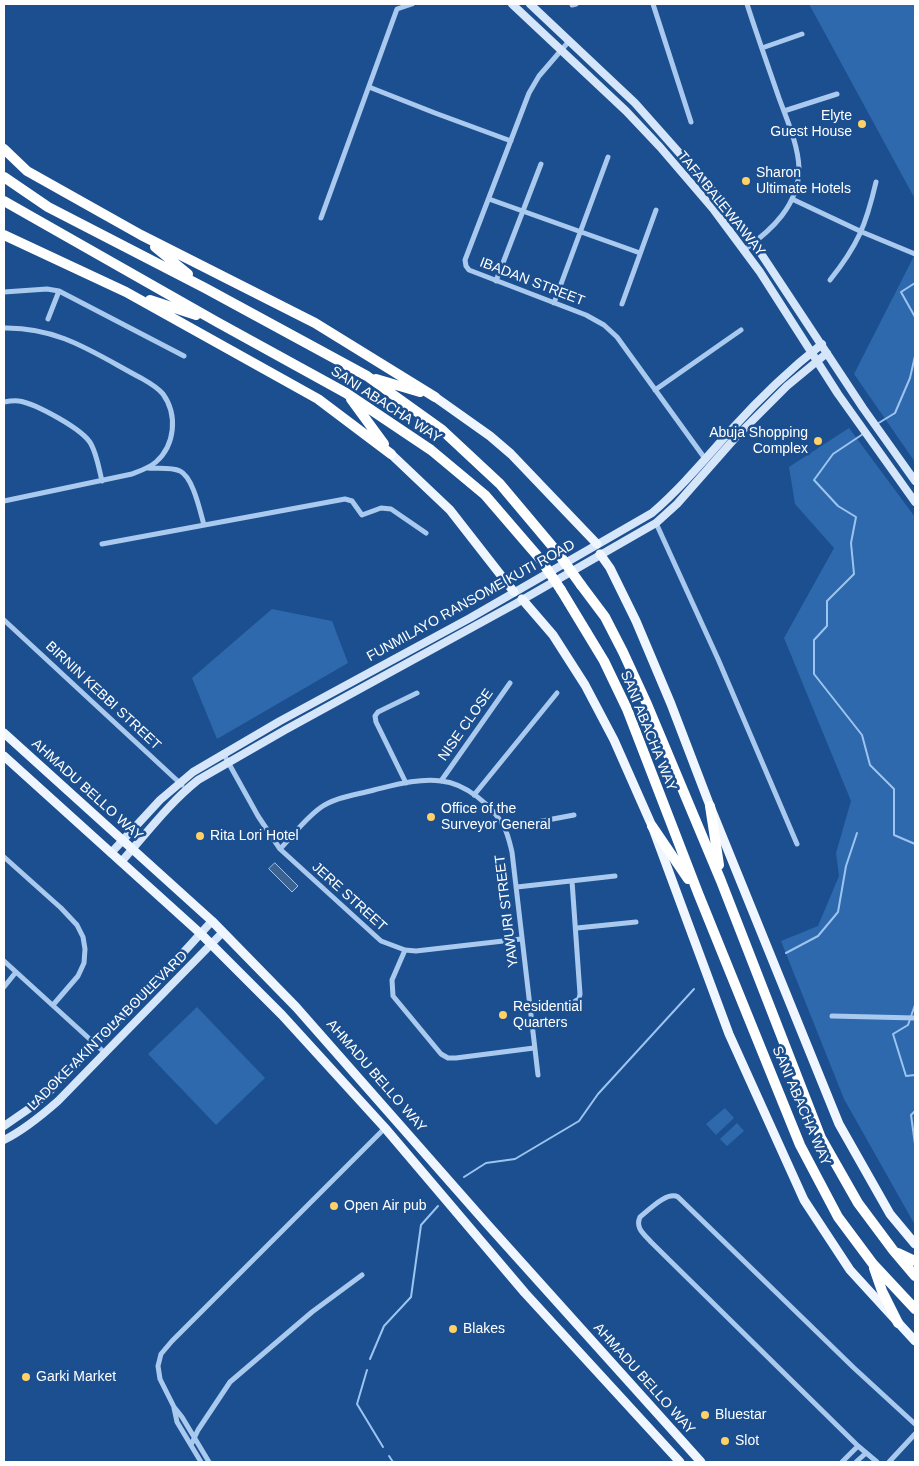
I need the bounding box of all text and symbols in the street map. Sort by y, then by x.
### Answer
place label: Elyte Guest House [770,108,852,140]
marker: Elyte Guest House [856,118,868,130]
street label: TAFA BALEWA WAY [674,148,768,260]
place label: Sharon Ultimate Hotels [756,165,851,198]
marker: Sharon Ultimate Hotels [740,175,752,187]
street label: IBADAN STREET [477,254,587,310]
street label: SANI ABACHA WAY [328,363,444,447]
place label: Abuja Shopping Complex [709,425,808,458]
marker: Abuja Shopping Complex [812,435,824,447]
street label: FUNMILAYO RANSOME KUTI ROAD [364,537,578,665]
street label: BIRNIN KEBBI STREET [42,638,164,754]
street label: SANI ABACHA WAY [616,668,680,794]
street label: NISE CLOSE [435,686,497,764]
street label: AHMADU BELLO WAY [28,736,146,844]
place label: Office of the Surveyor General [441,801,551,834]
marker: Office of the Surveyor General [425,811,437,823]
place label: Rita Lori Hotel [210,828,299,844]
marker: Rita Lori Hotel [194,830,206,842]
street label: YAWURI STREET [492,854,522,968]
street label: JERE STREET [308,859,390,935]
street label: LADOKE AKINTOLA BOULEVARD [25,948,191,1114]
place label: Residential Quarters [513,999,582,1032]
marker: Residential Quarters [497,1009,509,1021]
street label: AHMADU BELLO WAY [322,1016,430,1136]
street label: SANI ABACHA WAY [768,1044,834,1168]
place label: Open Air pub [344,1198,426,1214]
marker: Open Air pub [328,1200,340,1212]
street label: AHMADU BELLO WAY [590,1320,698,1438]
place label: Blakes [463,1321,505,1337]
marker: Blakes [447,1323,459,1335]
place label: Garki Market [36,1369,116,1385]
marker: Garki Market [20,1371,32,1383]
place label: Bluestar [715,1407,766,1423]
marker: Bluestar [699,1409,711,1421]
place label: Slot [735,1433,759,1449]
marker: Slot [719,1435,731,1447]

